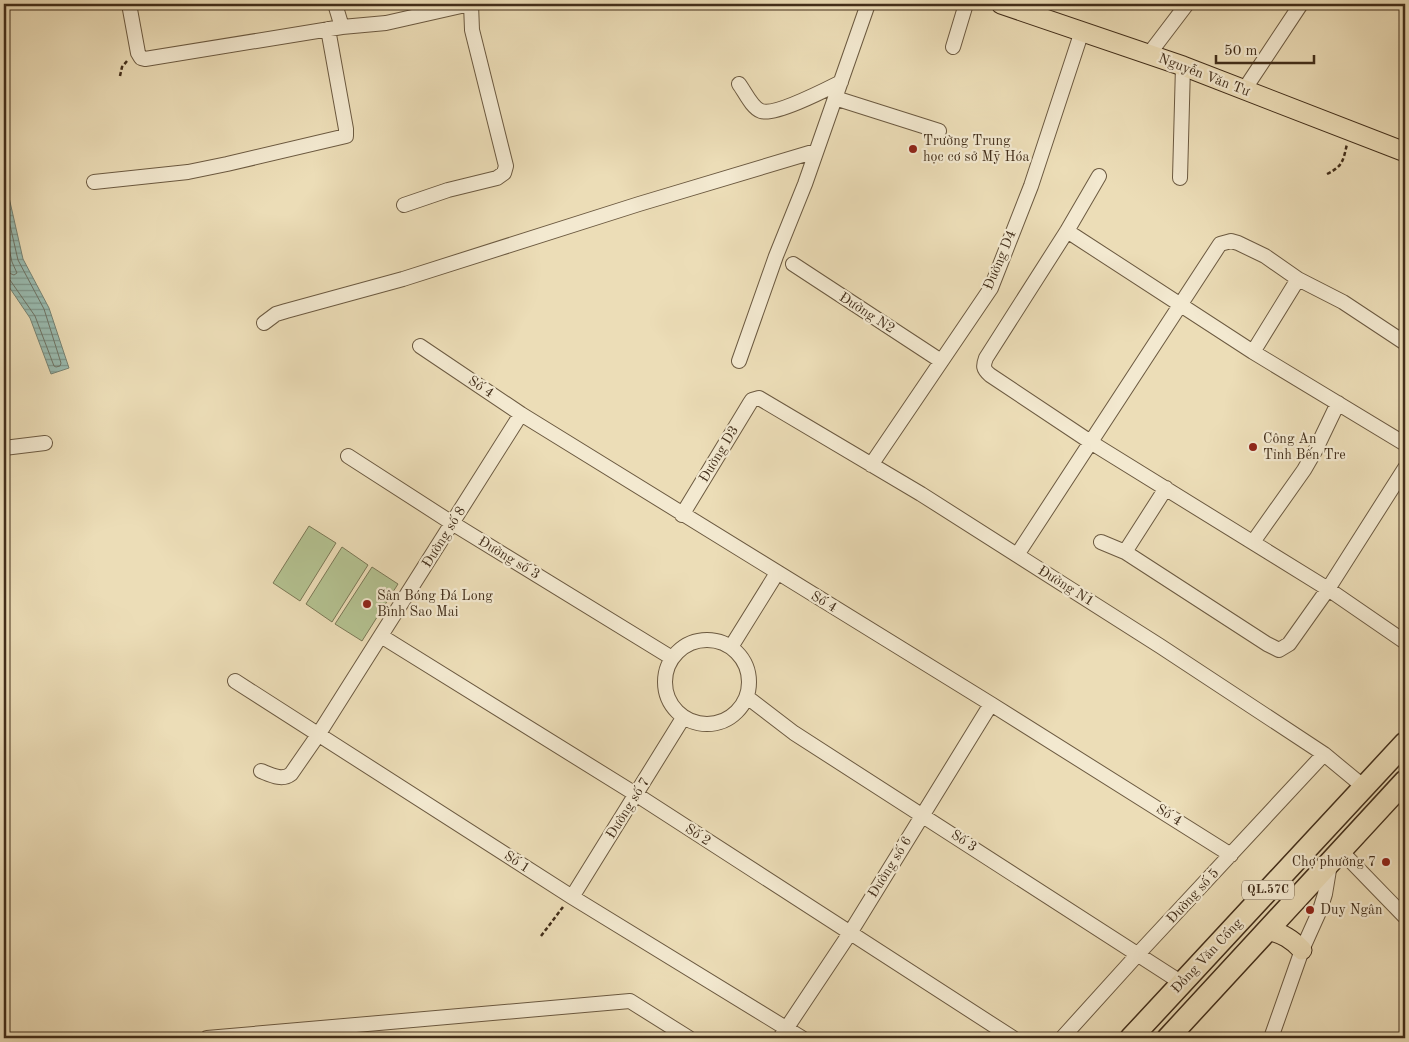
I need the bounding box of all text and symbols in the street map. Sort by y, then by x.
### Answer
scale bar [1216,32,1314,64]
text: 50 m [1224,44,1258,59]
street label: Nguyễn Văn Tư [1156,50,1253,99]
place label: Trường Trung học cơ sở Mỹ Hóa [923,134,1030,164]
marker: Trường Trung học cơ sở Mỹ Hóa [907,143,919,155]
street label: Đường D4 [981,228,1019,292]
street label: Đường N2 [837,290,897,336]
street label: Số 4 [466,373,497,401]
street label: Đường D3 [697,423,741,485]
place label: Công An Tỉnh Bến Tre [1263,432,1346,462]
marker: Công An Tỉnh Bến Tre [1247,441,1259,453]
street label: Đường số 8 [419,503,468,570]
street label: Đường số 3 [476,533,543,582]
street label: Đường N1 [1036,563,1096,609]
street label: Số 4 [809,588,840,615]
place label: Sân Bóng Đá Long Bình Sao Mai [377,589,493,619]
marker: Sân Bóng Đá Long Bình Sao Mai [361,598,373,610]
street label: Đường số 7 [603,774,652,841]
street label: Số 4 [1154,801,1185,828]
street label: Số 2 [683,821,714,848]
street label: Số 3 [949,827,980,854]
street label: Đường số 6 [865,833,914,900]
street label: Số 1 [502,848,533,875]
place label: Chợ phường 7 [1292,855,1376,869]
marker: Chợ phường 7 [1380,856,1392,868]
street label: Đường số 5 [1164,865,1222,926]
road number: QL.57C [1242,880,1294,900]
place label: Duy Ngân [1320,903,1383,917]
marker: Duy Ngân [1304,904,1316,916]
street label: Đồng Văn Cống [1167,914,1245,996]

